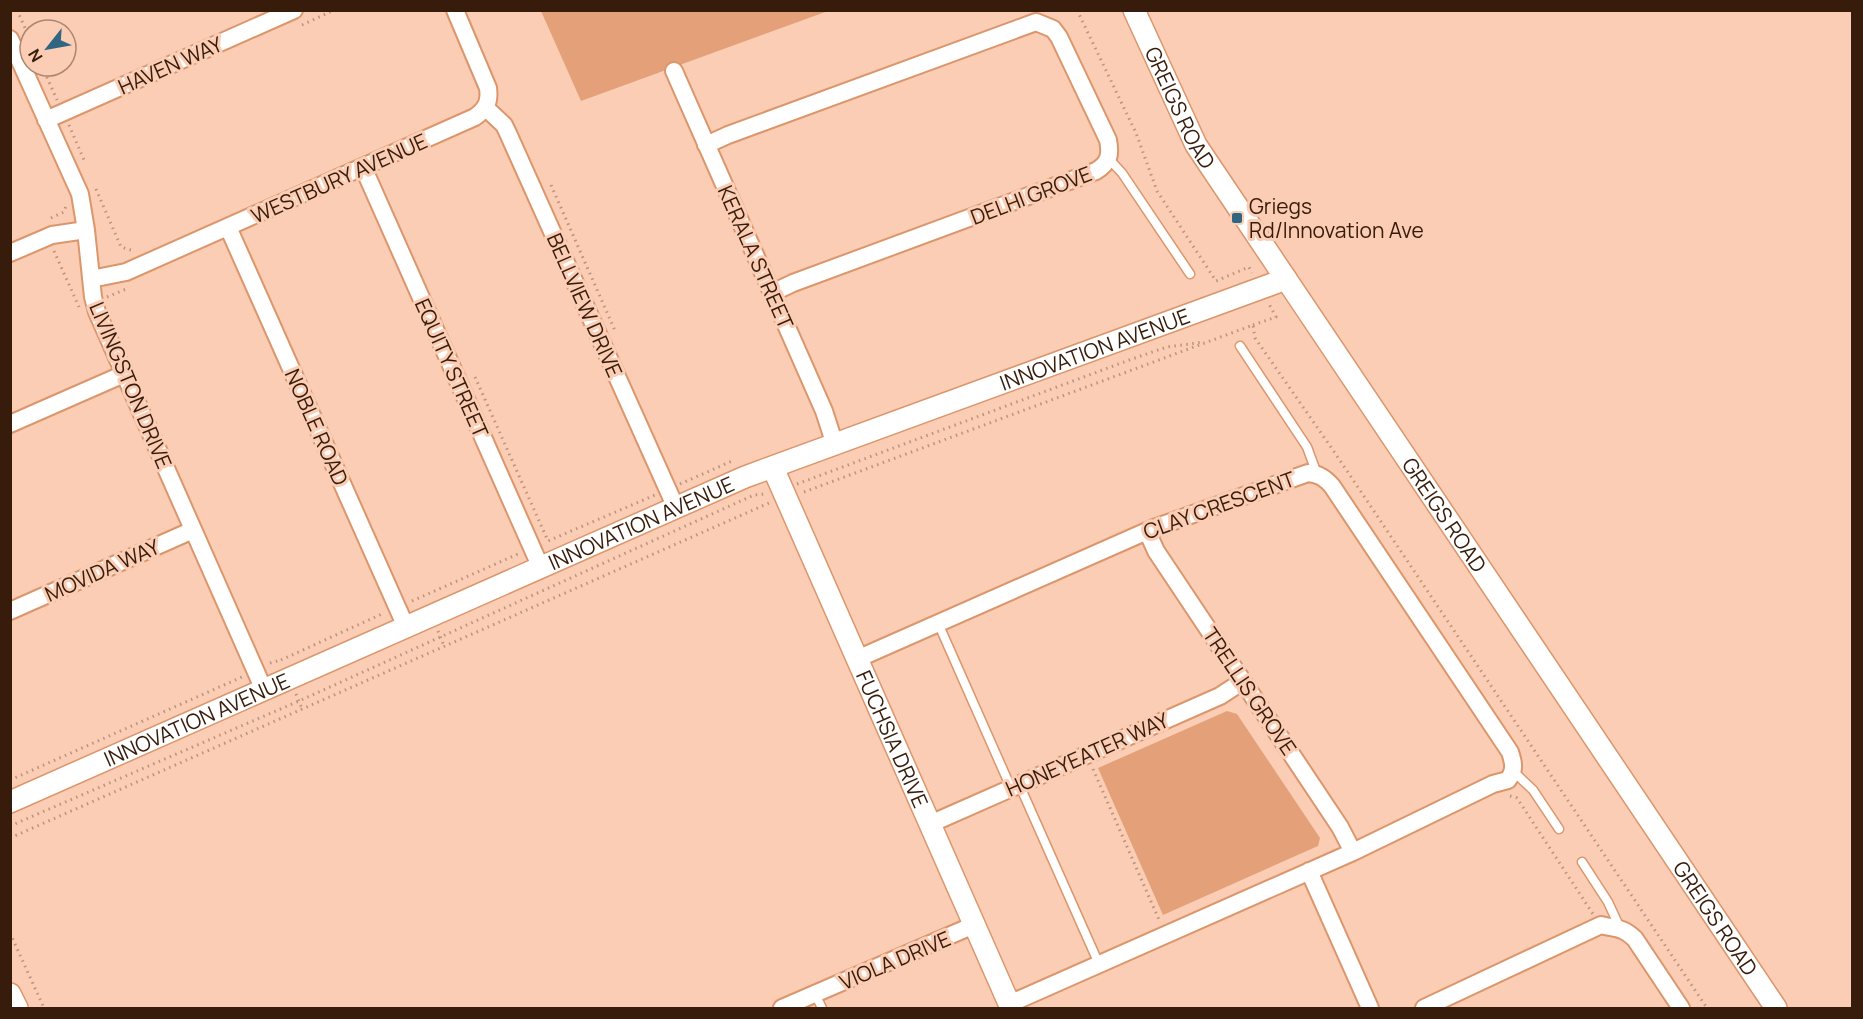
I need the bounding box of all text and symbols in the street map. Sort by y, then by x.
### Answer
north arrow [18,18,78,78]
street label: HAVEN WAY [113,29,227,100]
street label: GREIGS ROAD [1139,42,1222,174]
text: N [23,45,48,66]
street label: WESTBURY AVENUE [247,127,431,229]
street label: DELHI GROVE [966,159,1096,231]
street label: KERALA STREET [712,181,800,334]
place label: Griegs Rd/Innovation Ave [1249,192,1424,244]
marker: Griegs Rd/Innovation Ave [1230,211,1244,225]
street label: BELLVIEW DRIVE [541,229,629,381]
street label: EQUITY STREET [409,294,495,442]
street label: LIVINGSTON DRIVE [83,297,179,473]
street label: INNOVATION AVENUE [996,301,1194,397]
street label: NOBLE ROAD [279,364,355,490]
street label: GREIGS ROAD [1396,452,1493,577]
street label: CLAY CRESCENT [1139,464,1299,545]
street label: INNOVATION AVENUE [544,470,738,576]
street label: MOVIDA WAY [40,532,164,608]
street label: TRELLIS GROVE [1197,622,1303,760]
street label: INNOVATION AVENUE [99,666,294,773]
street label: FUCHSIA DRIVE [850,666,935,812]
street label: HONEYEATER WAY [1001,705,1173,802]
street label: GREIGS ROAD [1667,855,1764,981]
street label: VIOLA DRIVE [835,924,955,996]

